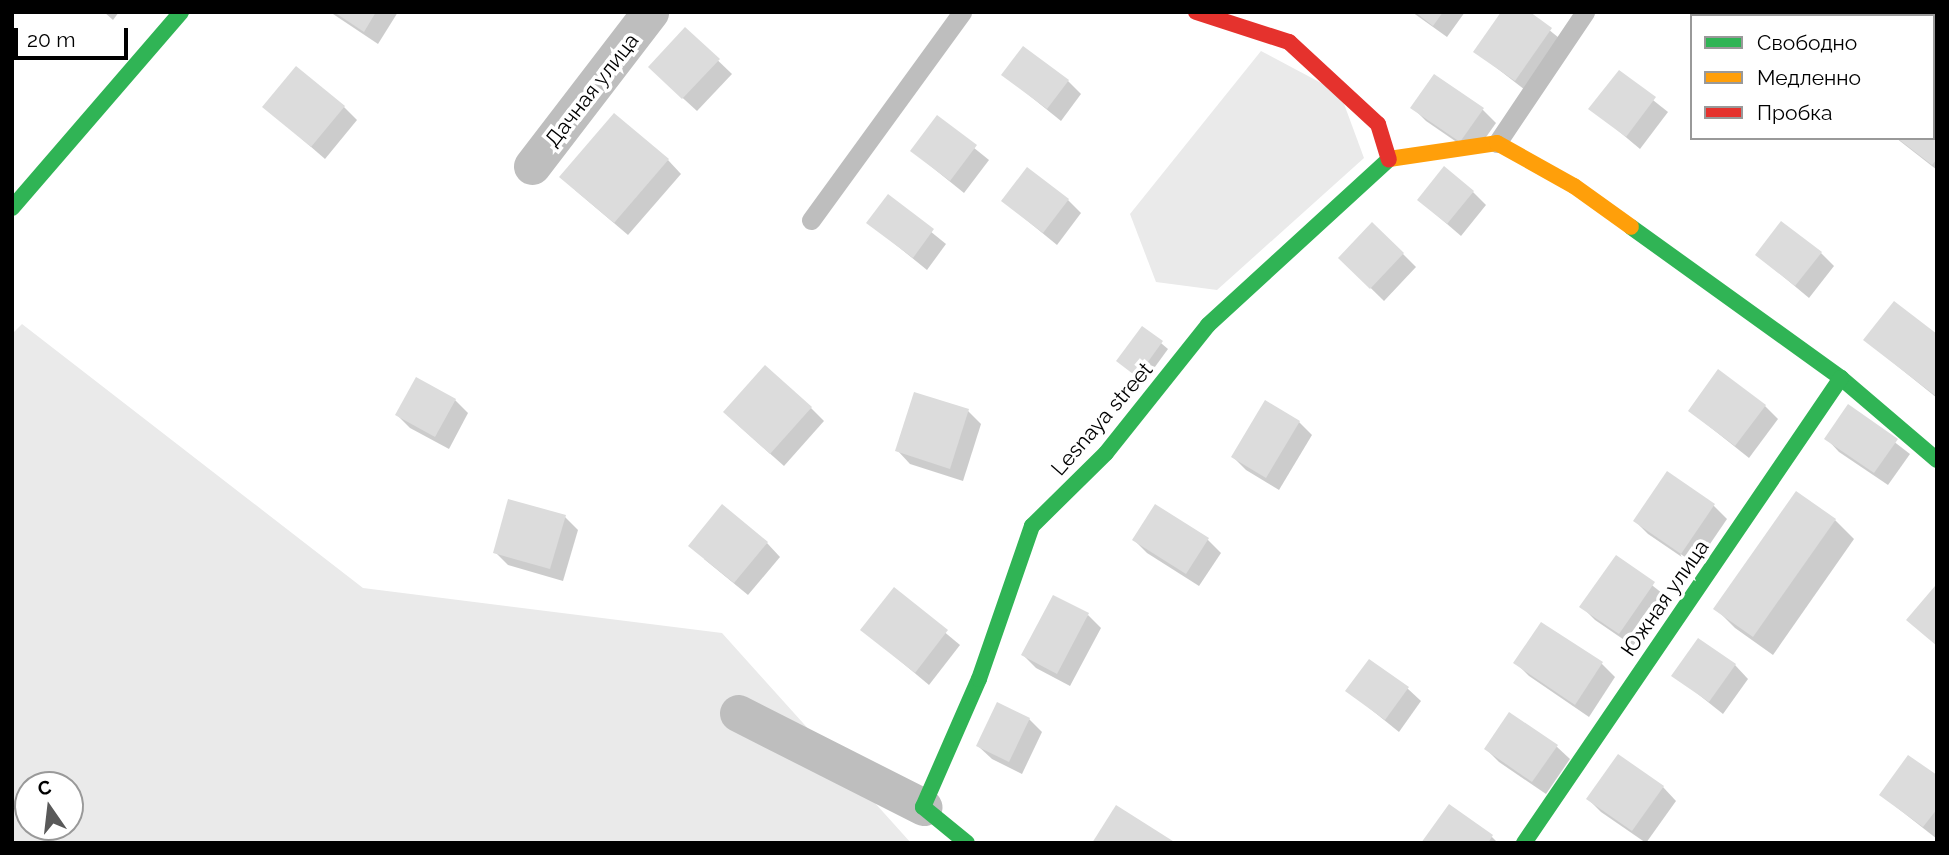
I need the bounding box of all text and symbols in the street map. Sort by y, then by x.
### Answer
scale bar [18,14,131,58]
legend [1690,14,1935,140]
text: 20 m [27,27,75,52]
street label: Дачная улица [540,28,644,152]
text: Свободно [1757,30,1857,55]
text: Медленно [1757,65,1861,90]
text: Пробка [1757,100,1833,125]
street label: Lesnaya street [1046,357,1158,481]
street label: Южная улица [1616,535,1714,661]
north arrow [14,771,84,841]
text: С [35,775,53,800]

